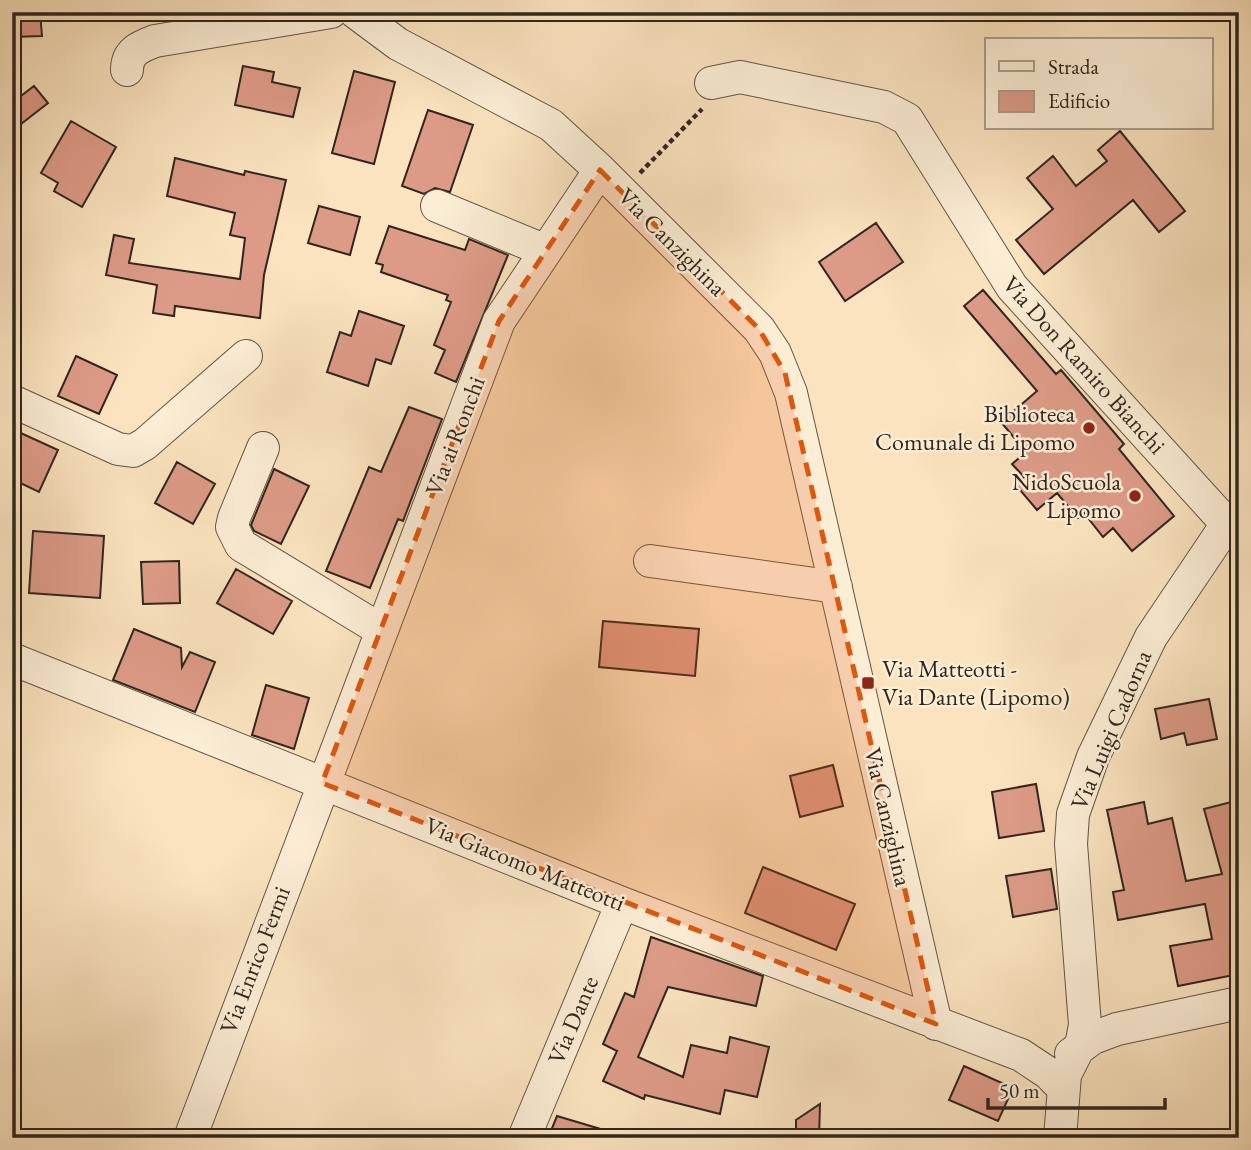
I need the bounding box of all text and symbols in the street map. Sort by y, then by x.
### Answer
legend [985,38,1212,130]
text: Strada [1048,53,1099,80]
text: Edificio [1048,87,1110,114]
street label: Via Canzighina [612,181,733,303]
street label: Via Don Ramiro Bianchi [996,269,1173,460]
street label: Via ai Ronchi [418,371,492,500]
place label: Biblioteca Comunale di Lipomo [875,398,1075,457]
marker: Biblioteca Comunale di Lipomo [1081,420,1097,436]
place label: NidoScuola Lipomo [1012,466,1121,525]
marker: NidoScuola Lipomo [1127,488,1143,504]
street label: Via Luigi Cadorna [1063,645,1158,814]
place label: Via Matteotti - Via Dante (Lipomo) [882,653,1070,712]
marker: Via Matteotti - Via Dante (Lipomo) [860,675,876,691]
street label: Via Canzighina [858,745,920,889]
street label: Via Giacomo Matteotti [421,809,630,918]
street label: Via Enrico Fermi [212,882,297,1038]
street label: Via Dante [540,971,605,1069]
scale bar [988,1066,1165,1110]
text: 50 m [999,1077,1040,1104]

